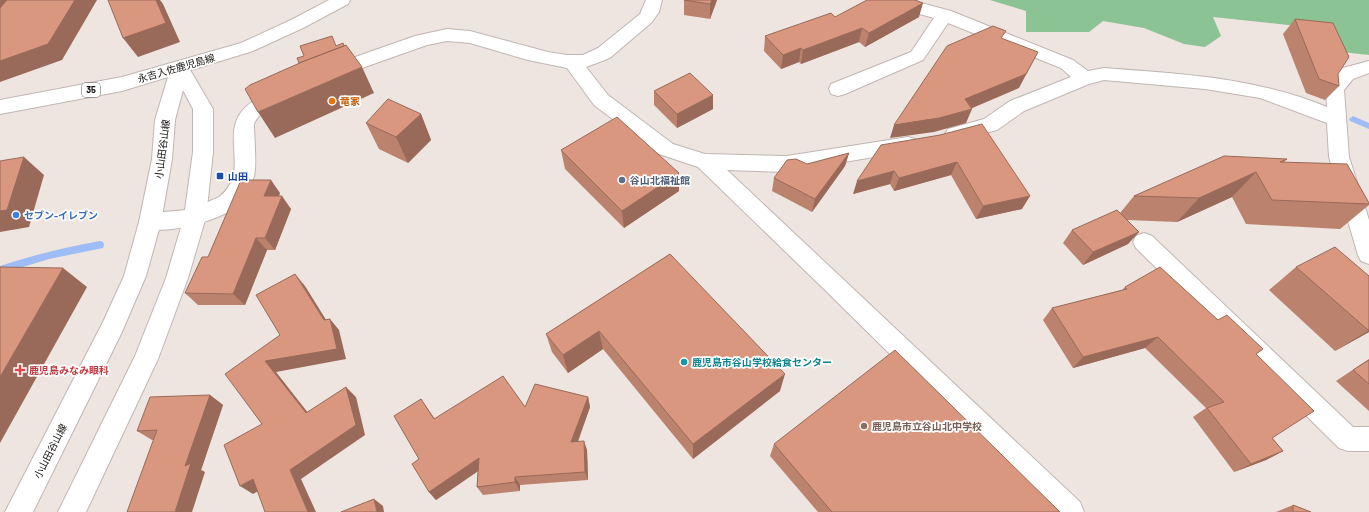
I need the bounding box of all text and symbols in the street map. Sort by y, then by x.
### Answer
street label: 永吉入佐鹿児島線 [136,51,216,85]
road number: 35 [82,83,100,97]
place label: 竜家 [340,95,360,107]
marker: 竜家 [327,96,337,106]
street label: 小山田谷山線 [152,118,172,180]
place label: 山田 [228,170,248,182]
marker: 山田 [215,171,225,181]
place label: 谷山北福祉館 [630,174,690,186]
marker: 谷山北福祉館 [617,175,627,185]
place label: セブン-イレブン [24,209,98,221]
marker: セブン-イレブン [11,210,21,220]
place label: 鹿児島市谷山学校給食センター [692,356,832,368]
marker: 鹿児島市谷山学校給食センター [679,357,689,367]
marker: 鹿児島みなみ眼科 [14,364,26,376]
place label: 鹿児島みなみ眼科 [29,364,109,376]
place label: 鹿児島市立谷山北中学校 [872,420,982,432]
marker: 鹿児島市立谷山北中学校 [859,421,869,431]
street label: 小山田谷山線 [31,422,69,480]

